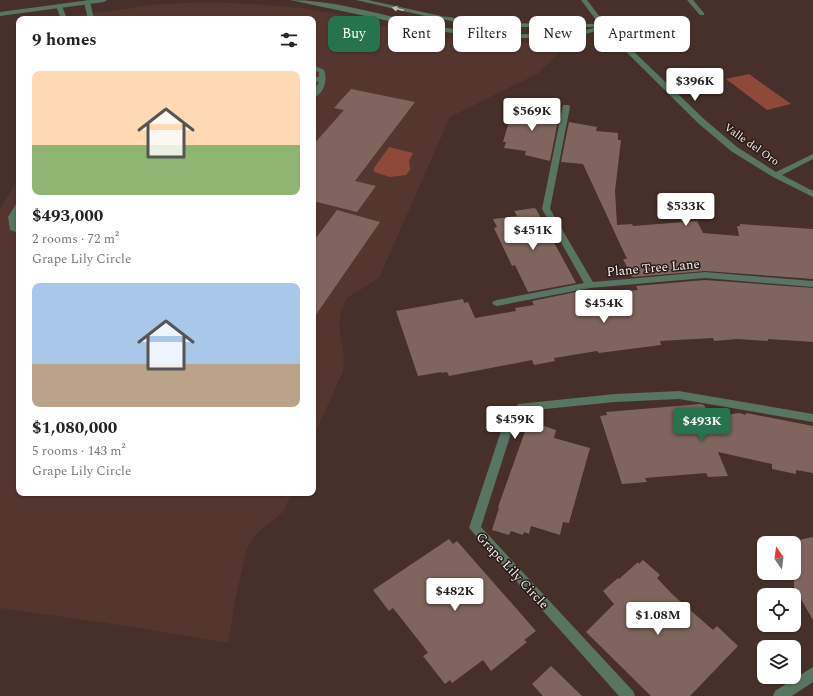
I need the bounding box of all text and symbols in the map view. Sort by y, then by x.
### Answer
one-way arrow [392,6,405,12]
chip: Buy [328,16,380,52]
chip: Rent [388,16,445,52]
chip: Filters [453,16,521,52]
chip: New [529,16,586,52]
chip: Apartment [594,16,690,52]
text: 9 homes [32,27,97,53]
icon: filters [278,29,300,51]
pin: $396K [667,68,723,102]
text: $396K [675,71,715,91]
icon: home [130,97,202,169]
pin: $569K [504,98,560,132]
text: $569K [512,101,552,121]
street label: Valle del Oro [721,119,783,170]
pin: $533K [658,193,714,227]
text: $533K [666,196,706,216]
text: $493,000 [32,203,103,229]
pin: $451K [505,217,561,251]
text: $451K [513,220,553,240]
text: 2 rooms · 72 m² [32,229,119,249]
text: Grape Lily Circle [32,249,131,269]
street label: Plane Tree Lane [606,254,700,282]
pin: $454K [576,290,632,324]
text: $454K [584,293,624,313]
icon: home [130,309,202,381]
pin: $459K [487,406,543,440]
pin: $493K [674,408,730,442]
text: $459K [495,409,535,429]
text: $493K [682,411,722,431]
text: $1,080,000 [32,415,117,441]
text: 5 rooms · 143 m² [32,441,126,461]
text: Grape Lily Circle [32,461,131,481]
street label: Grape Lily Circle [471,528,553,614]
north arrow [757,536,801,580]
map controls [757,536,801,684]
pin: $482K [427,578,483,612]
text: $482K [435,581,475,601]
button: locate [757,588,801,632]
pin: $1.08M [625,602,691,636]
text: $1.08M [635,605,681,625]
button: layers [757,640,801,684]

